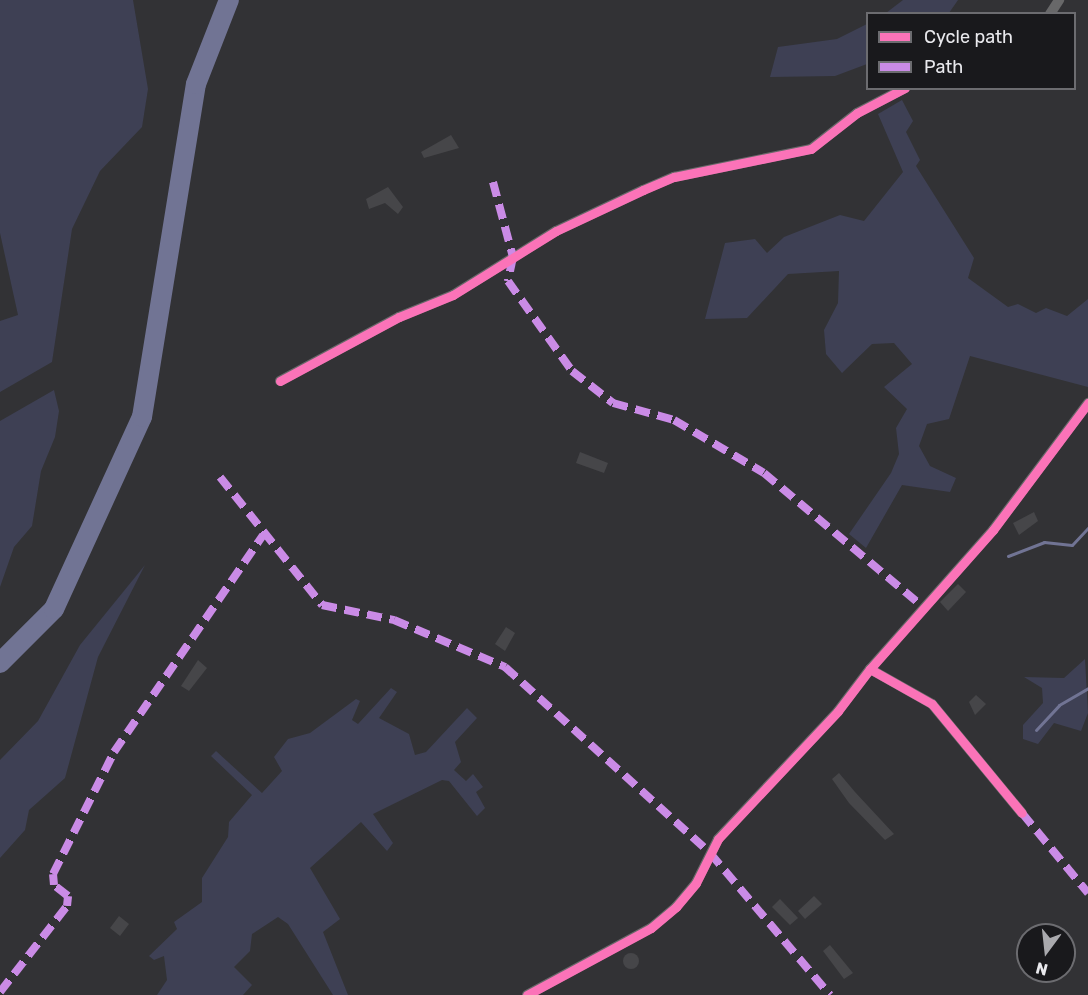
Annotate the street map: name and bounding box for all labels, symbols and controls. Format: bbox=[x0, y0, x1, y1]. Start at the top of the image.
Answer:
legend bbox=[866, 12, 1076, 90]
text: Cycle path bbox=[924, 26, 1013, 48]
text: Path bbox=[924, 56, 963, 78]
north arrow bbox=[1016, 923, 1076, 983]
text: N bbox=[1034, 958, 1050, 980]

